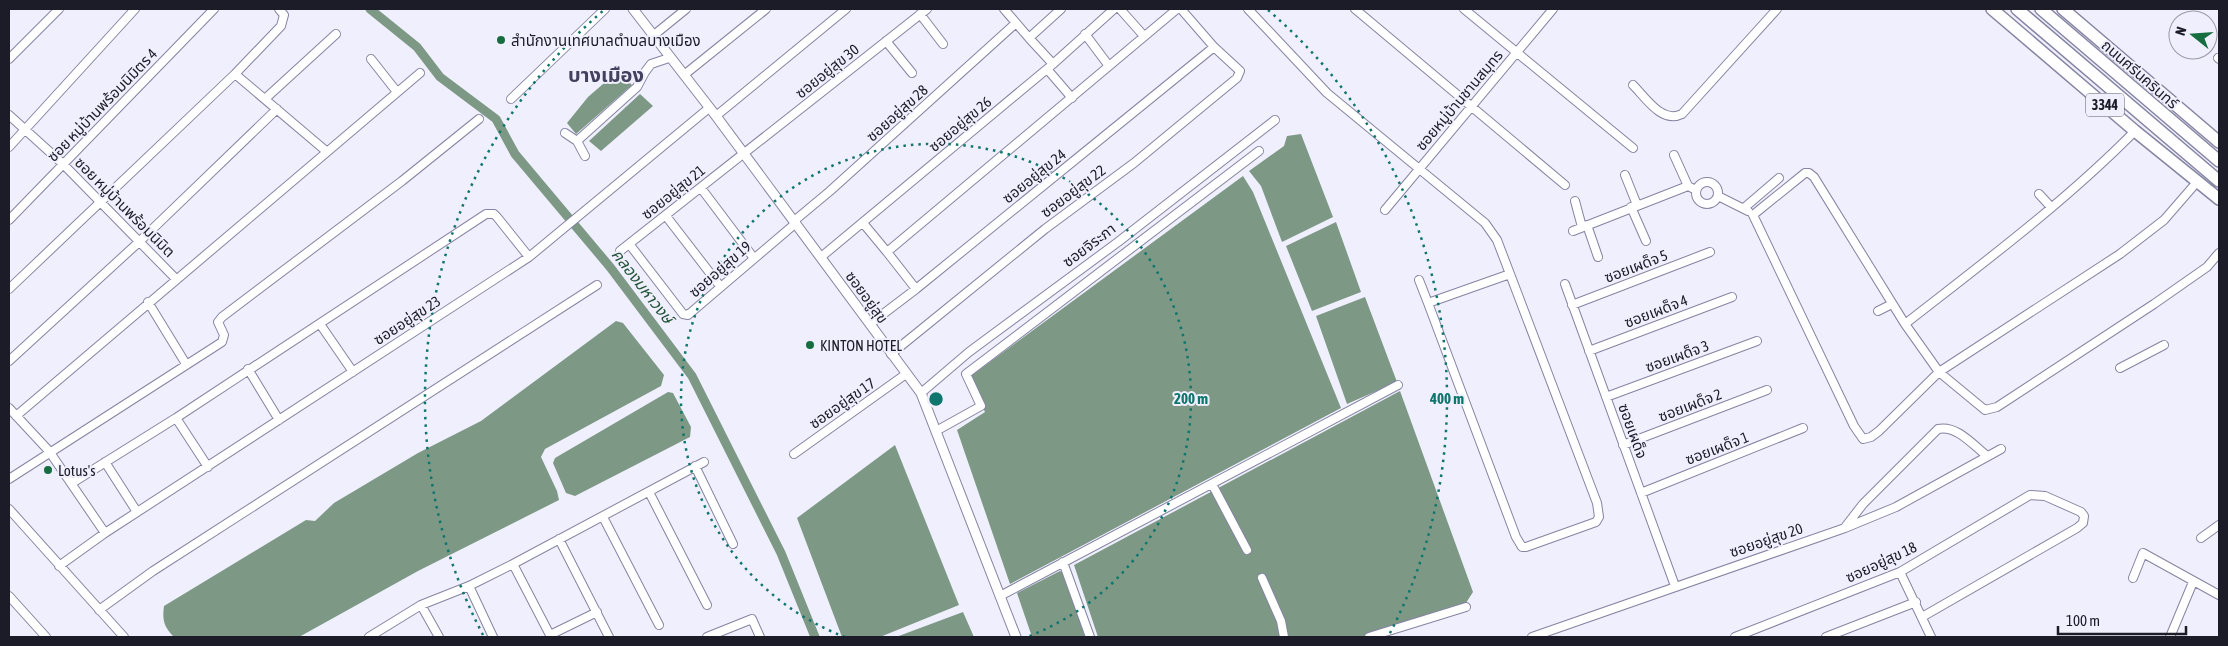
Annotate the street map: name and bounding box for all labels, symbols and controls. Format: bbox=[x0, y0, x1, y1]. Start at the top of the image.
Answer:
north arrow bbox=[2168, 10, 2218, 60]
text: N bbox=[2172, 25, 2189, 37]
place label: สำนักงานเทศบาลตำบลบางเมือง bbox=[511, 32, 701, 49]
marker: สำนักงานเทศบาลตำบลบางเมือง bbox=[495, 34, 507, 46]
street label: ถนนศรีนครินทร์ bbox=[2098, 36, 2182, 112]
street label: ซอยอยู่สุข 30 bbox=[792, 40, 863, 102]
street label: ซอย หมู่บ้านพร้อมนิมิตร 4 bbox=[44, 45, 161, 166]
street label: ซอยหมู่บ้านชานสมุทร bbox=[1412, 46, 1507, 154]
district label: บางเมือง bbox=[568, 63, 644, 86]
street label: ซอยอยู่สุข 28 bbox=[863, 81, 932, 146]
street label: ซอยอยู่สุข 26 bbox=[925, 93, 995, 156]
road number: 3344 bbox=[2086, 94, 2124, 116]
street label: ซอยอยู่สุข 24 bbox=[999, 145, 1070, 207]
street label: ซอย หมู่บ้านพร้อมนิมิต bbox=[71, 154, 178, 261]
street label: ซอยอยู่สุข 21 bbox=[638, 161, 709, 223]
street label: ซอยอยู่สุข 22 bbox=[1037, 161, 1109, 222]
street label: ซอยจิระภา bbox=[1059, 220, 1119, 270]
street label: ซอยอยู่สุข 19 bbox=[686, 238, 755, 301]
water label: คลองมหาวงษ์ bbox=[608, 245, 679, 329]
street label: ซอยเผด็จ 5 bbox=[1602, 246, 1670, 286]
street label: ซอยอยู่สุข bbox=[842, 268, 892, 327]
street label: ซอยเผด็จ 4 bbox=[1622, 291, 1690, 331]
street label: ซอยอยู่สุข 23 bbox=[370, 292, 444, 349]
place label: KINTON HOTEL bbox=[820, 337, 902, 354]
street label: ซอยเผด็จ 3 bbox=[1643, 337, 1711, 375]
marker: KINTON HOTEL bbox=[804, 339, 816, 351]
street label: ซอยอยู่สุข 17 bbox=[806, 374, 879, 433]
street label: ซอยเผด็จ 2 bbox=[1656, 385, 1724, 425]
centre of rings bbox=[927, 390, 945, 408]
text: 200 m bbox=[1174, 390, 1208, 407]
text: 400 m bbox=[1429, 390, 1464, 407]
street label: ซอยเผด็จ bbox=[1615, 401, 1651, 461]
street label: ซอยเผด็จ 1 bbox=[1683, 428, 1751, 468]
place label: Lotus's bbox=[58, 462, 95, 479]
marker: Lotus's bbox=[42, 464, 54, 476]
street label: ซอยอยู่สุข 20 bbox=[1727, 520, 1805, 561]
street label: ซอยอยู่สุข 18 bbox=[1843, 538, 1920, 587]
scale bar bbox=[2058, 604, 2186, 636]
text: 100 m bbox=[2066, 612, 2100, 629]

